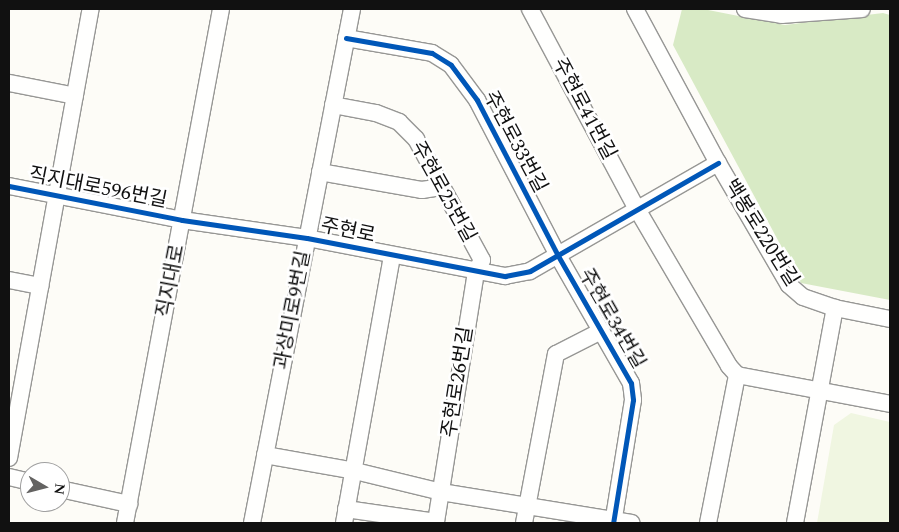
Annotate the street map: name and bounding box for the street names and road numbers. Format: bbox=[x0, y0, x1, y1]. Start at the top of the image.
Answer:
street label: 주현로41번길 bbox=[547, 54, 621, 164]
street label: 주현로33번길 bbox=[478, 87, 552, 197]
street label: 주현로25번길 bbox=[405, 137, 481, 247]
street label: 직지대로596번길 bbox=[27, 163, 169, 213]
street label: 백봉로220번길 bbox=[718, 175, 804, 291]
street label: 주현로 bbox=[319, 214, 377, 248]
street label: 직지대로 bbox=[152, 243, 190, 319]
street label: 과상미로9번길 bbox=[270, 249, 316, 371]
street label: 주현로34번길 bbox=[574, 265, 650, 373]
street label: 주현로26번길 bbox=[437, 325, 479, 439]

